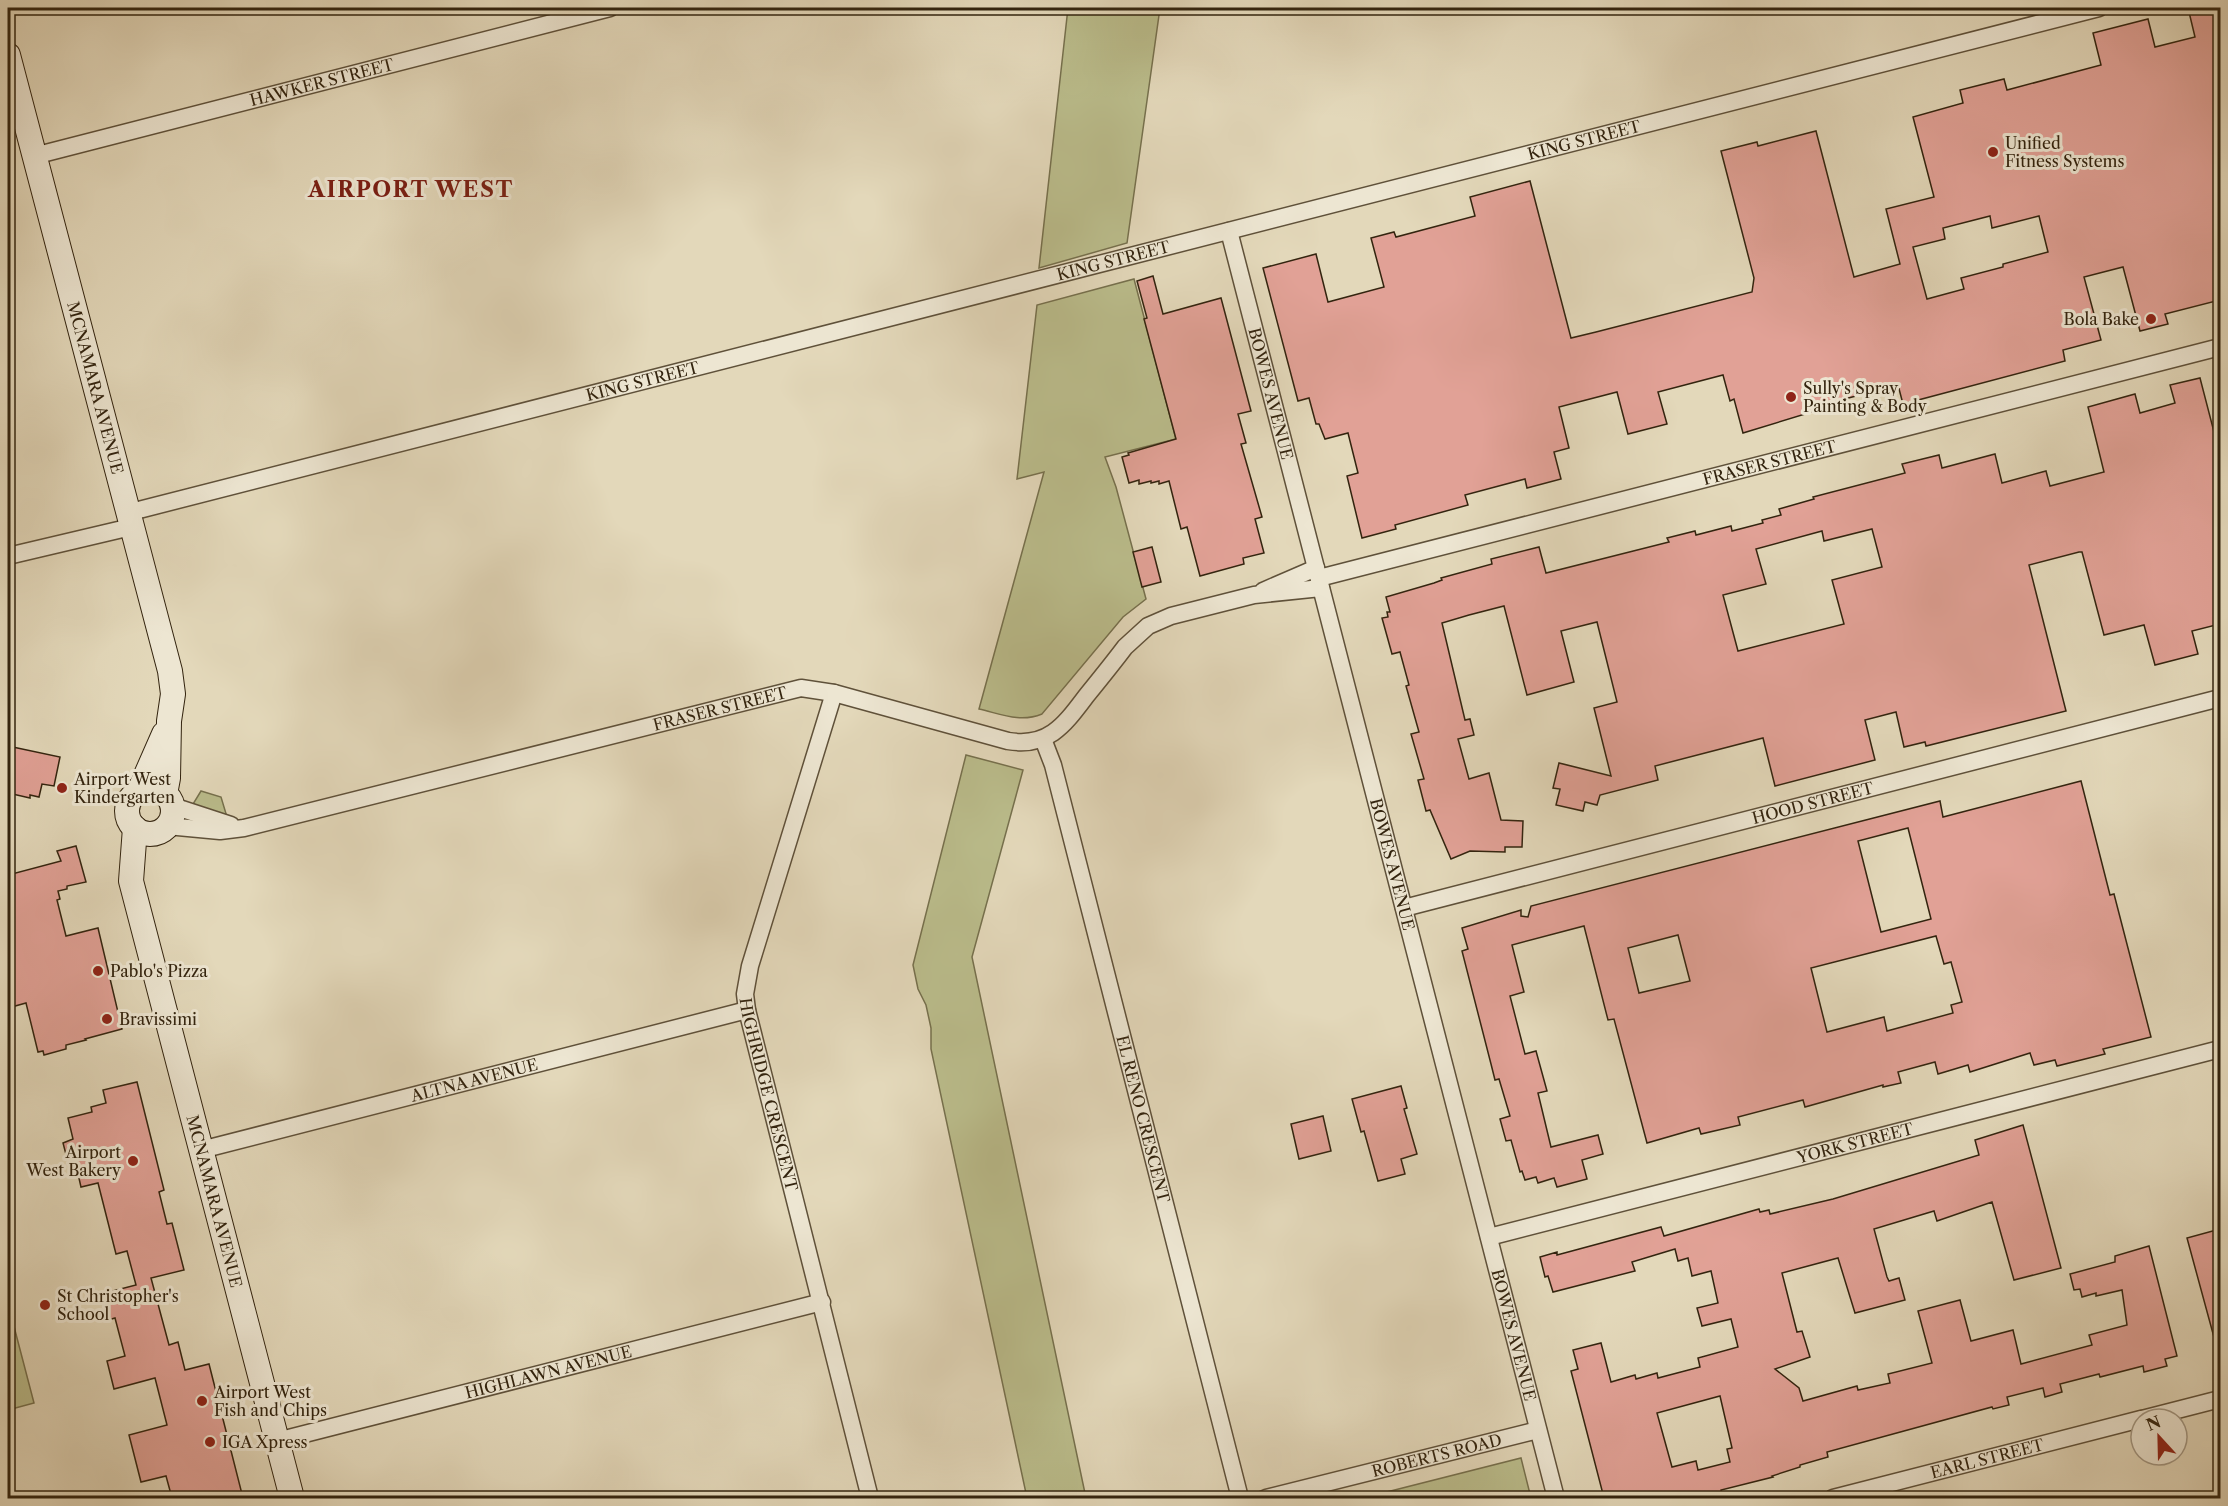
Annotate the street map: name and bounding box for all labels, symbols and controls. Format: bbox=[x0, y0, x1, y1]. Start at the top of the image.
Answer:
street label: HAWKER STREET bbox=[248, 54, 396, 110]
street label: KING STREET bbox=[1525, 116, 1643, 164]
place label: Unified Fitness Systems bbox=[2005, 133, 2125, 171]
marker: Unified Fitness Systems bbox=[1986, 145, 2000, 159]
district label: AIRPORT WEST bbox=[307, 176, 514, 203]
street label: KING STREET bbox=[1054, 236, 1172, 285]
street label: MCNAMARA AVENUE bbox=[63, 299, 128, 476]
place label: Bola Bake bbox=[2064, 309, 2139, 329]
marker: Bola Bake bbox=[2144, 312, 2158, 326]
street label: BOWES AVENUE bbox=[1244, 326, 1298, 462]
street label: KING STREET bbox=[584, 357, 701, 405]
place label: Sully's Spray Painting & Body bbox=[1803, 378, 1928, 416]
marker: Sully's Spray Painting & Body bbox=[1784, 390, 1798, 404]
street label: FRASER STREET bbox=[1700, 436, 1838, 489]
street label: FRASER STREET bbox=[651, 682, 789, 735]
place label: Airport West Kindergarten bbox=[73, 769, 175, 807]
street label: HOOD STREET bbox=[1750, 778, 1876, 828]
marker: Airport West Kindergarten bbox=[55, 781, 69, 795]
street label: BOWES AVENUE bbox=[1366, 796, 1419, 932]
place label: Pablo's Pizza bbox=[110, 961, 208, 981]
marker: Pablo's Pizza bbox=[91, 964, 105, 978]
street label: HIGHRIDGE CRESCENT bbox=[736, 996, 802, 1193]
place label: Bravissimi bbox=[119, 1009, 197, 1029]
marker: Bravissimi bbox=[100, 1012, 114, 1026]
street label: EL RENO CRESCENT bbox=[1112, 1033, 1174, 1205]
street label: ALTNA AVENUE bbox=[407, 1054, 540, 1106]
street label: MCNAMARA AVENUE bbox=[182, 1113, 247, 1290]
street label: YORK STREET bbox=[1794, 1118, 1915, 1168]
place label: Airport West Bakery bbox=[25, 1142, 122, 1180]
marker: Airport West Bakery bbox=[126, 1154, 140, 1168]
street label: BOWES AVENUE bbox=[1487, 1267, 1541, 1403]
place label: St Christopher's School bbox=[57, 1286, 179, 1324]
marker: St Christopher's School bbox=[38, 1298, 52, 1312]
street label: HIGHLAWN AVENUE bbox=[463, 1341, 634, 1403]
place label: Airport West Fish and Chips bbox=[213, 1382, 327, 1420]
marker: Airport West Fish and Chips bbox=[195, 1394, 209, 1408]
north arrow bbox=[2129, 1407, 2189, 1467]
text: N bbox=[2143, 1411, 2164, 1435]
street label: ROBERTS ROAD bbox=[1370, 1429, 1504, 1481]
place label: IGA Xpress bbox=[222, 1432, 308, 1452]
street label: EARL STREET bbox=[1928, 1434, 2046, 1483]
marker: IGA Xpress bbox=[203, 1435, 217, 1449]

